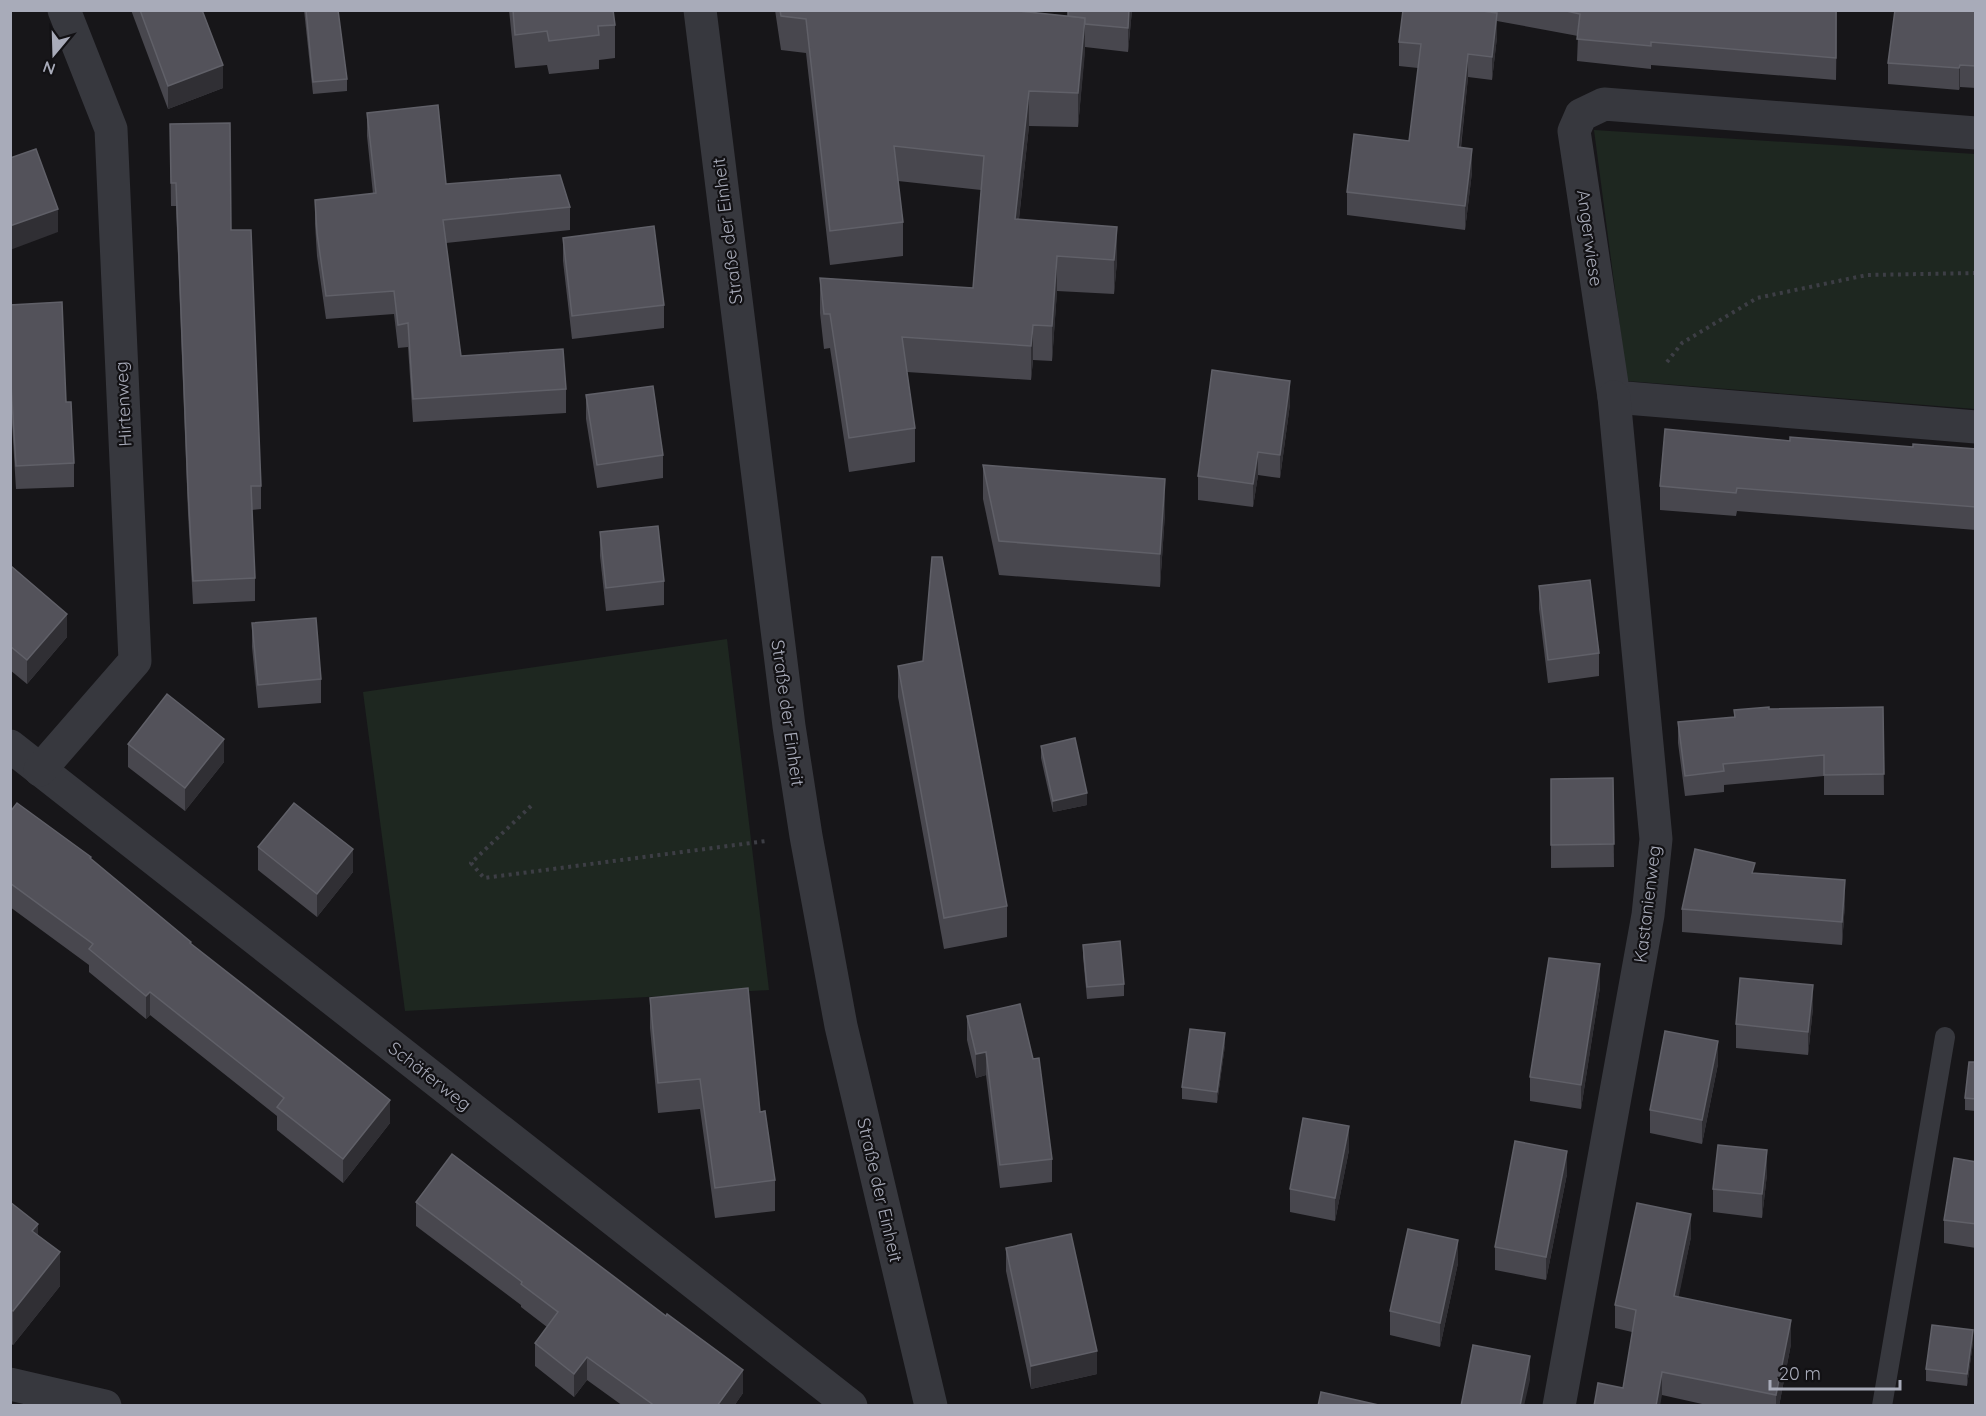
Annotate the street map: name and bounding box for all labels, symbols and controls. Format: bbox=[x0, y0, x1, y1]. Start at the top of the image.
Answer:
north arrow bbox=[24, 24, 84, 84]
text: N bbox=[40, 57, 58, 80]
street label: Straße der Einheit bbox=[707, 156, 747, 306]
street label: Angerwiese bbox=[1572, 188, 1608, 288]
street label: Hirtenweg bbox=[109, 361, 137, 447]
street label: Straße der Einheit bbox=[766, 638, 810, 788]
street label: Kastanienweg bbox=[1628, 844, 1666, 964]
street label: Schäferweg bbox=[384, 1036, 476, 1116]
street label: Straße der Einheit bbox=[852, 1116, 908, 1264]
scale bar bbox=[1770, 1353, 1900, 1391]
text: 20 m bbox=[1779, 1362, 1821, 1385]

